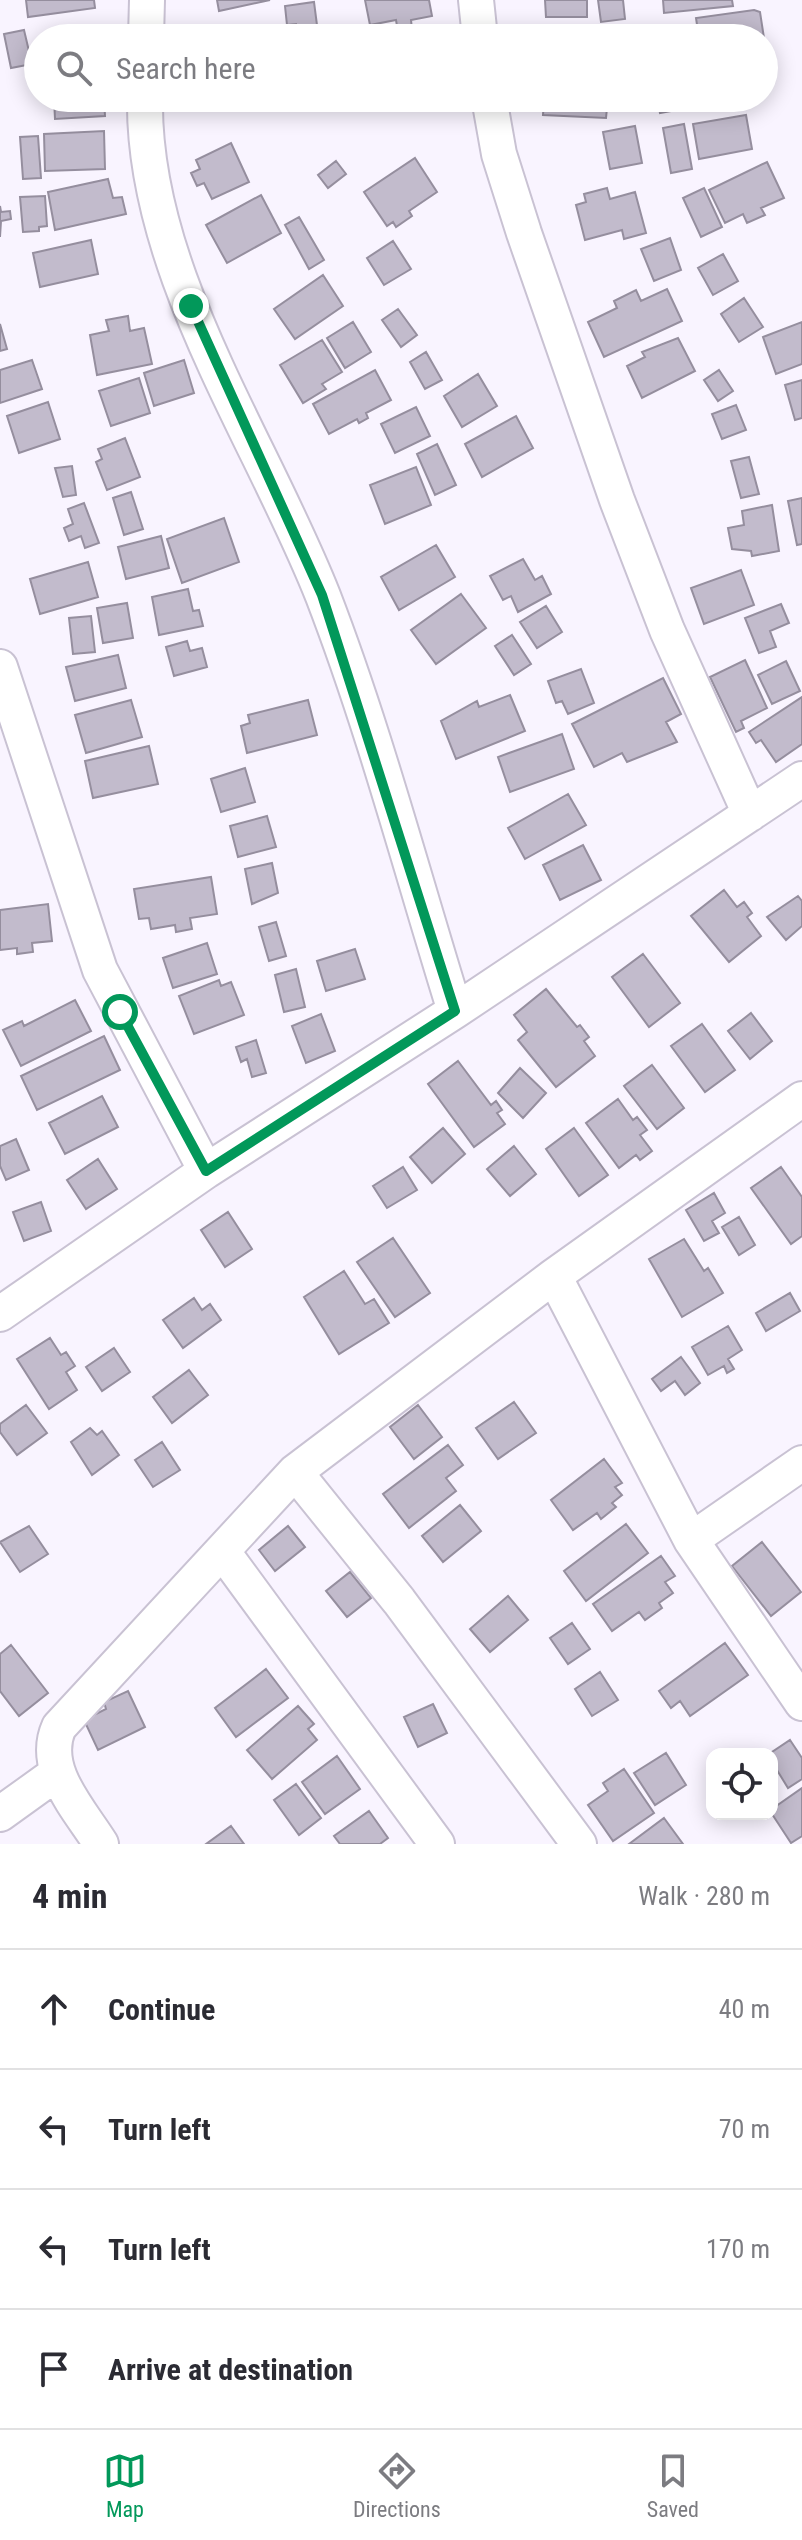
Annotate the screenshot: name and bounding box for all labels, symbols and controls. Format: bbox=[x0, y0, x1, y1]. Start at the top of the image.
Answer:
search box bbox=[24, 24, 778, 112]
icon: search bbox=[52, 46, 96, 90]
text: Search here bbox=[116, 51, 256, 86]
route end bbox=[173, 288, 209, 324]
route start bbox=[102, 994, 138, 1030]
map controls bbox=[706, 1748, 778, 1820]
button: locate bbox=[706, 1748, 778, 1820]
text: 4 min bbox=[32, 1876, 108, 1916]
text: Walk · 280 m bbox=[638, 1881, 770, 1911]
icon: ahead bbox=[32, 1987, 76, 2031]
text: Continue bbox=[108, 1992, 215, 2027]
text: 40 m bbox=[719, 1994, 770, 2024]
icon: left bbox=[32, 2107, 76, 2151]
text: Turn left bbox=[108, 2112, 211, 2147]
text: 70 m bbox=[719, 2114, 770, 2144]
icon: left bbox=[32, 2227, 76, 2271]
text: Turn left bbox=[108, 2232, 211, 2267]
text: 170 m bbox=[706, 2234, 770, 2264]
icon: arrive bbox=[32, 2347, 76, 2391]
text: Arrive at destination bbox=[108, 2352, 353, 2387]
tab: Map bbox=[103, 2449, 147, 2522]
tab: Directions bbox=[353, 2449, 441, 2522]
tab: Saved bbox=[647, 2449, 699, 2522]

